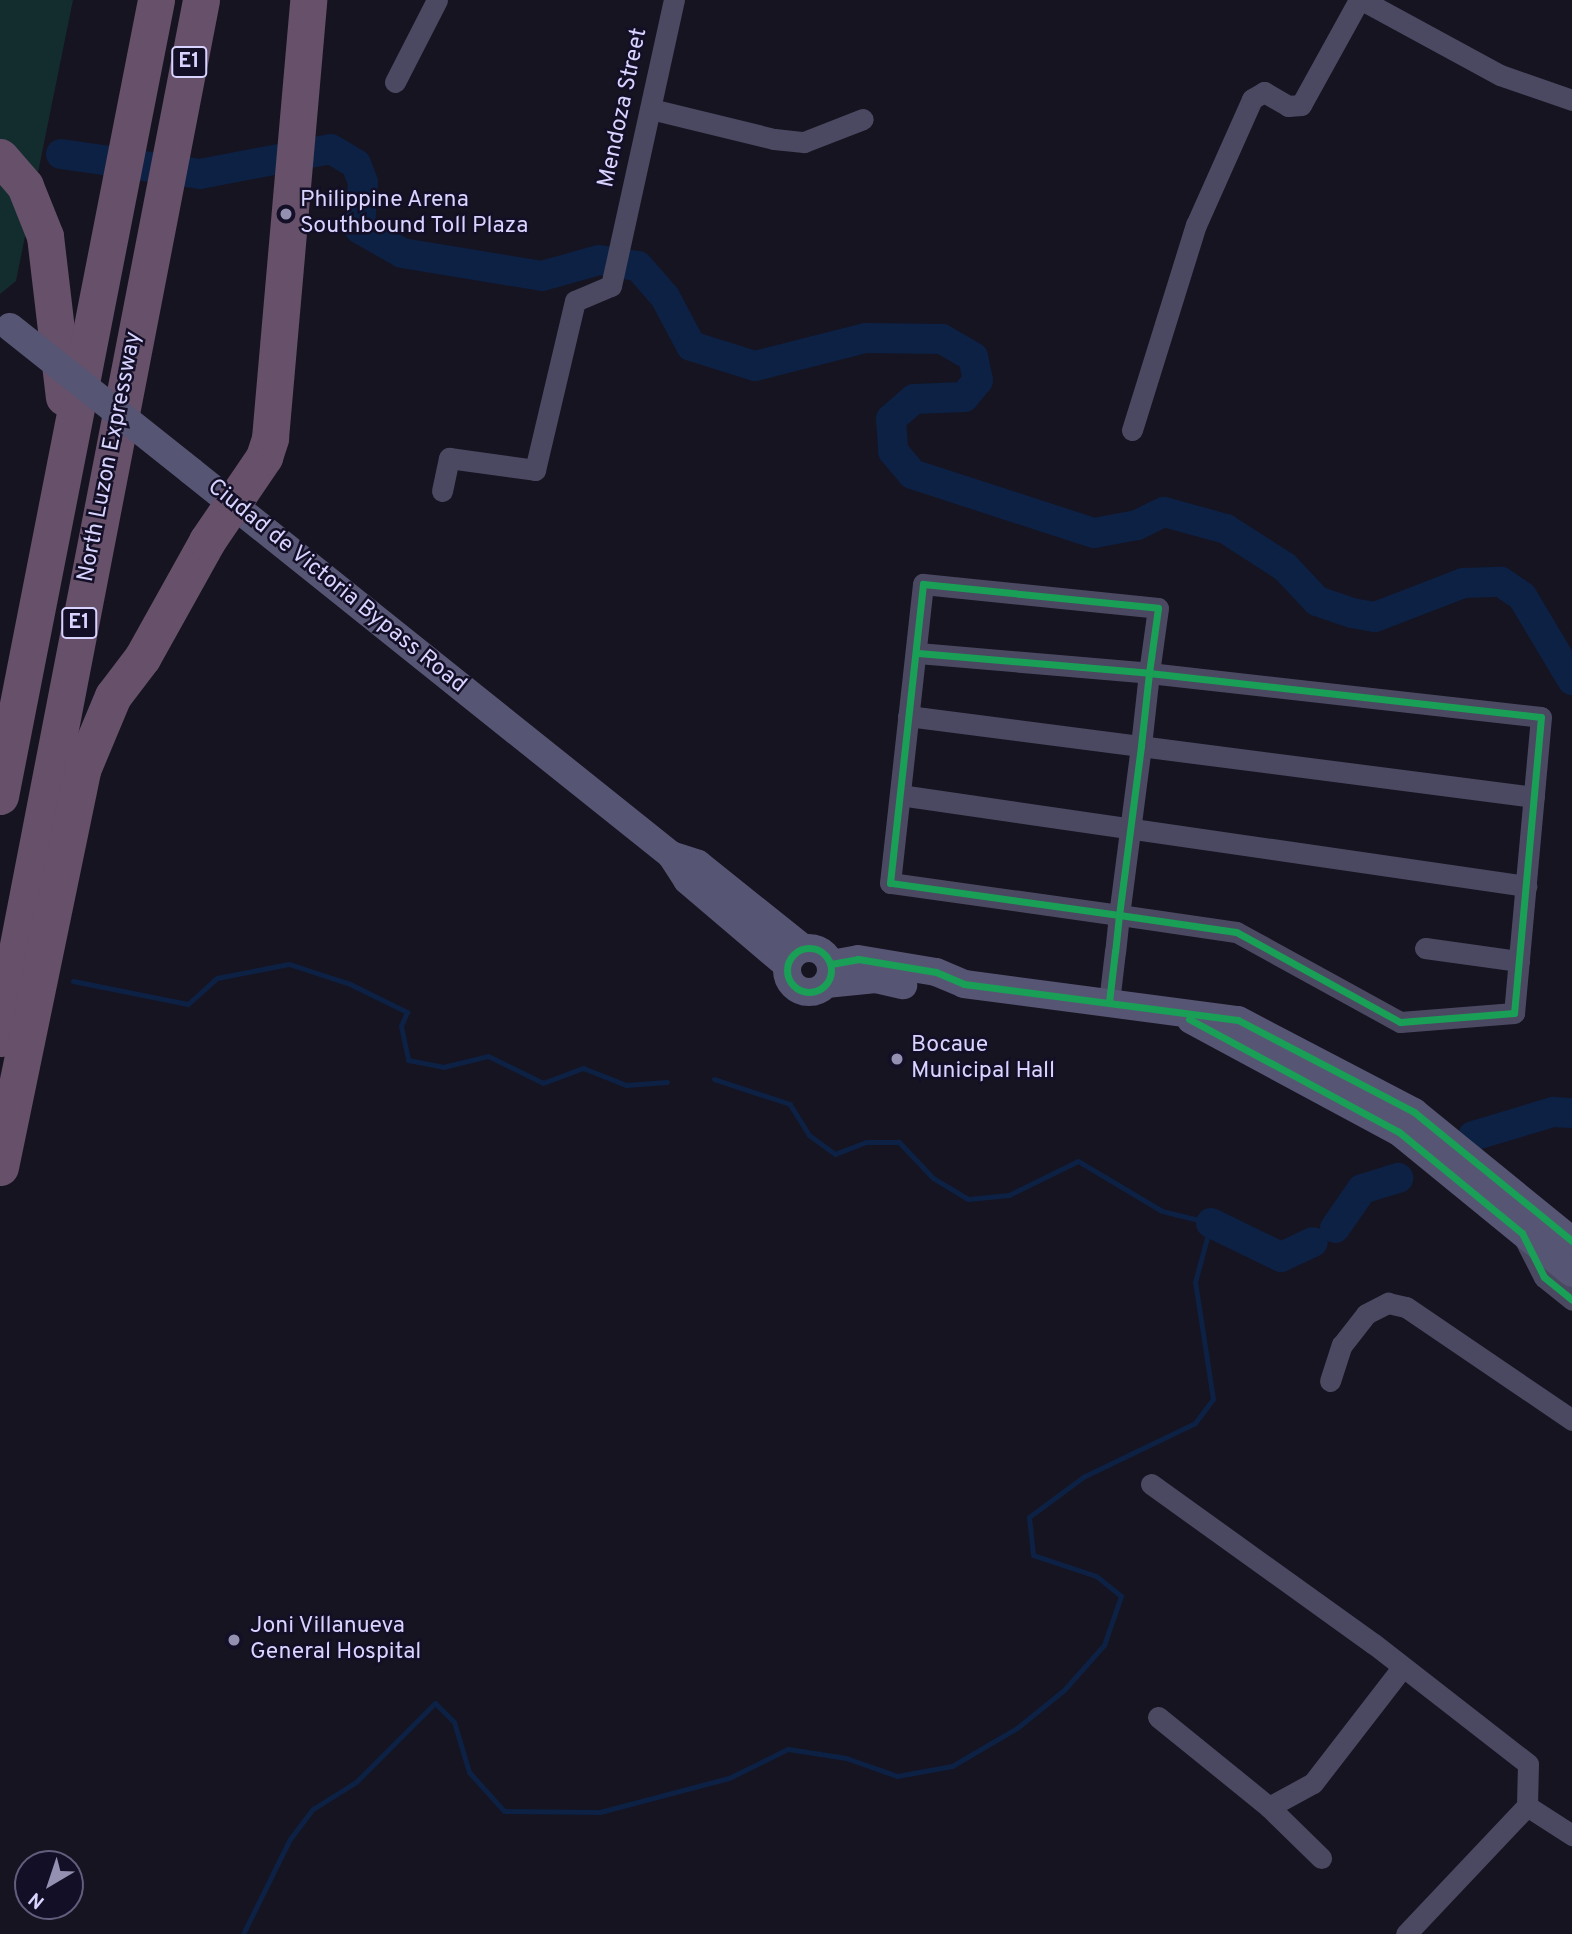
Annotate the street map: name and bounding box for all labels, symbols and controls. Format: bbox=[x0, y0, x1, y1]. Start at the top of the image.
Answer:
street label: Mendoza Street bbox=[594, 26, 654, 190]
road number: E1 bbox=[170, 44, 208, 80]
place label: Philippine Arena Southbound Toll Plaza bbox=[300, 187, 529, 241]
marker: Philippine Arena Southbound Toll Plaza bbox=[278, 206, 294, 222]
street label: North Luzon Expressway bbox=[73, 330, 149, 584]
street label: Ciudad de Victoria Bypass Road bbox=[201, 474, 471, 700]
road number: E1 bbox=[60, 606, 98, 640]
place label: Bocaue Municipal Hall bbox=[911, 1032, 1055, 1086]
marker: Bocaue Municipal Hall bbox=[889, 1051, 905, 1067]
place label: Joni Villanueva General Hospital bbox=[250, 1613, 421, 1667]
marker: Joni Villanueva General Hospital bbox=[224, 1630, 244, 1650]
north arrow bbox=[14, 1850, 84, 1920]
text: N bbox=[24, 1886, 50, 1913]

